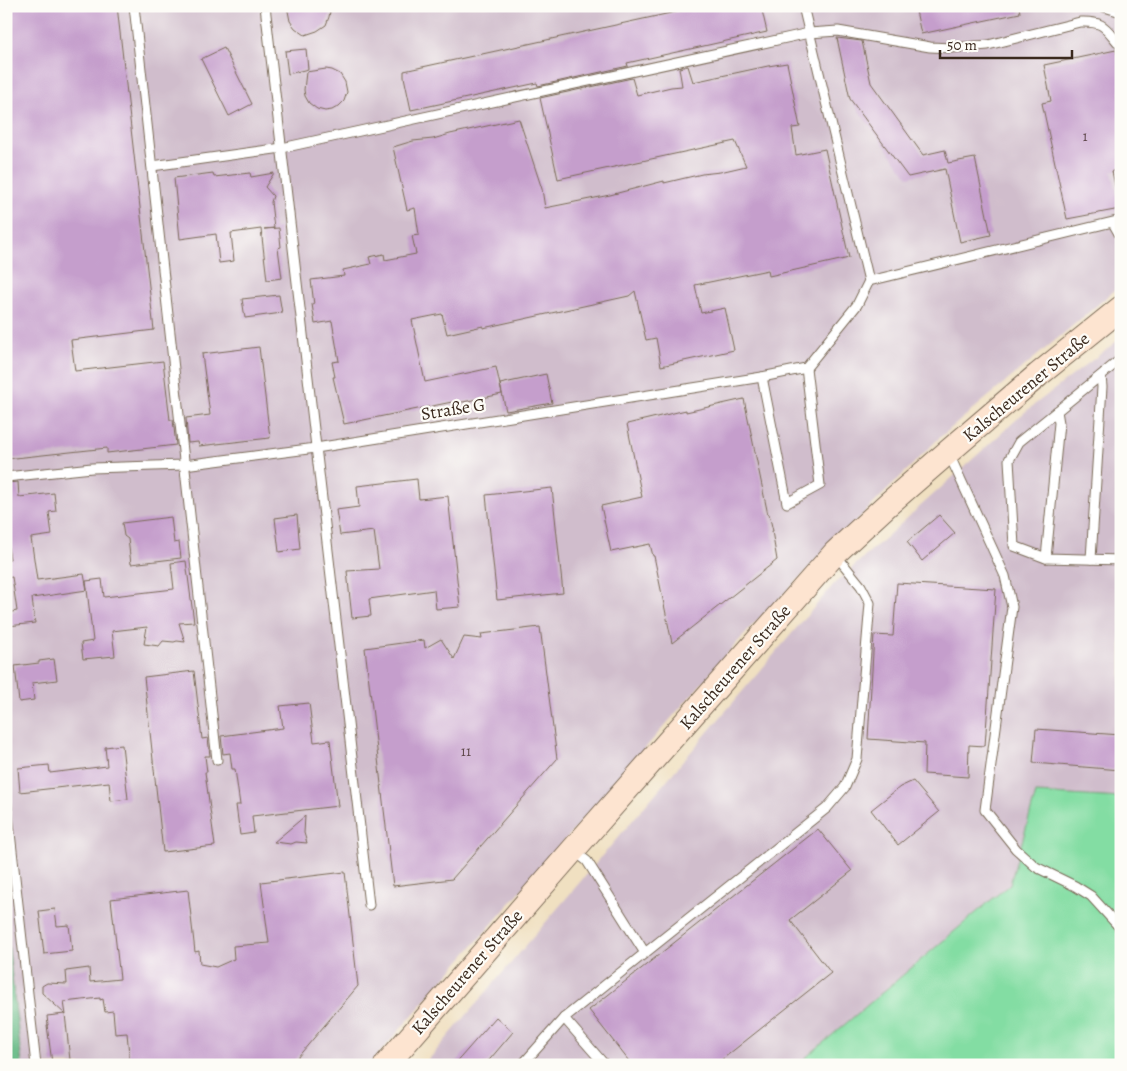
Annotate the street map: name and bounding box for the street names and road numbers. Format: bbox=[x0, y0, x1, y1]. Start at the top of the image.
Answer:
street label: Kalscheurener Straße bbox=[958, 327, 1094, 447]
street label: Straße G bbox=[419, 392, 487, 426]
street label: Kalscheurener Straße bbox=[674, 599, 796, 735]
street label: Kalscheurener Straße bbox=[406, 904, 528, 1040]

